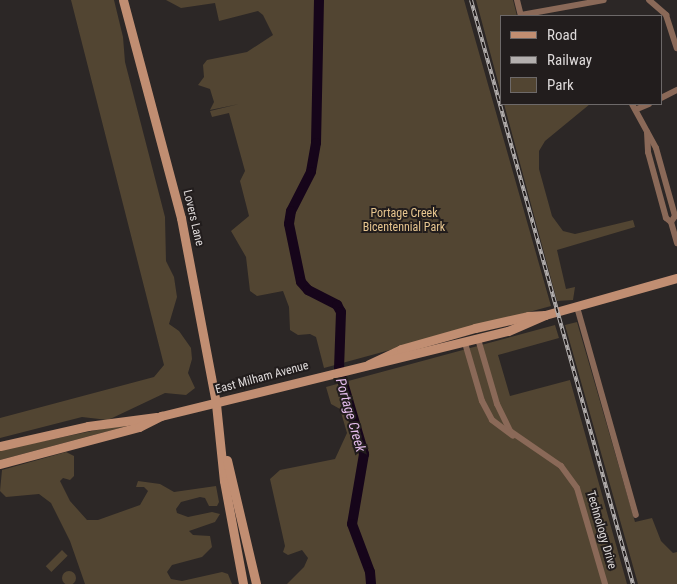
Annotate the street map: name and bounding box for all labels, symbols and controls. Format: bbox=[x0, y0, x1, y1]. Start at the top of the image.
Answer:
legend bbox=[500, 15, 662, 105]
text: Road bbox=[547, 26, 577, 44]
text: Railway bbox=[547, 51, 592, 69]
text: Park bbox=[547, 76, 574, 94]
street label: Lovers Lane bbox=[180, 189, 206, 247]
park label: Portage Creek Bicentennial Park bbox=[363, 207, 445, 235]
street label: East Milham Avenue bbox=[214, 359, 310, 397]
water label: Portage Creek bbox=[332, 376, 370, 454]
street label: Technology Drive bbox=[583, 489, 619, 571]

